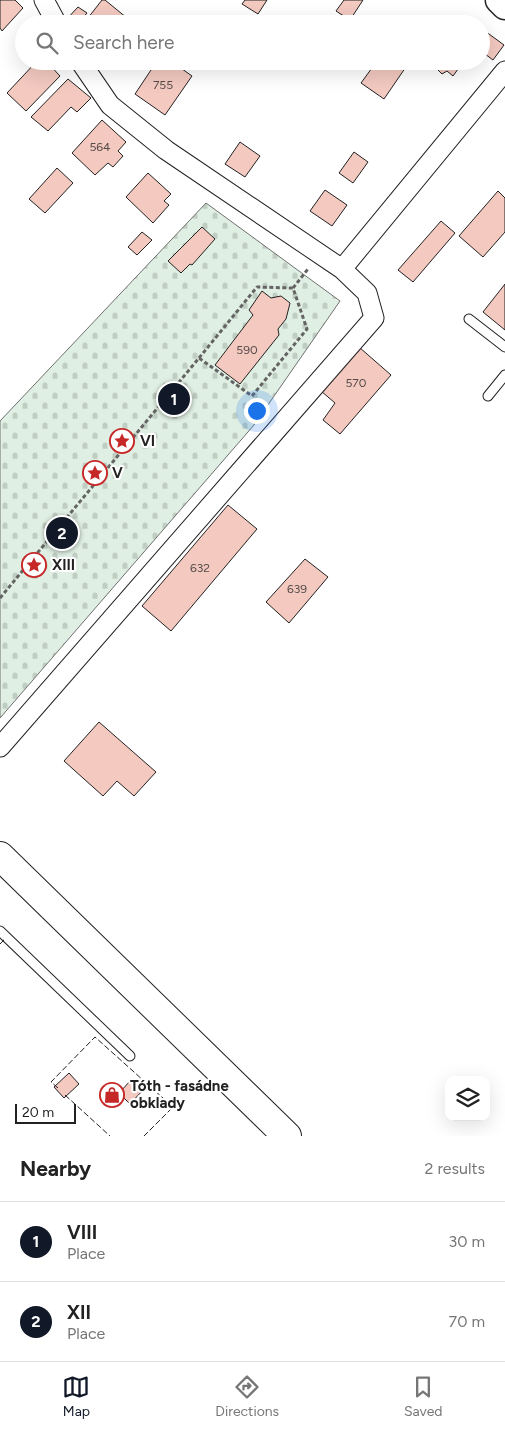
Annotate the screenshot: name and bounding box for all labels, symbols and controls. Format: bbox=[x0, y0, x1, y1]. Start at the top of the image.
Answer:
search box bbox=[15, 15, 490, 70]
icon: search bbox=[33, 29, 61, 57]
text: Search here bbox=[73, 31, 175, 54]
house number: 755 bbox=[153, 78, 173, 92]
house number: 564 bbox=[89, 140, 111, 154]
house number: 590 bbox=[236, 343, 258, 357]
house number: 570 bbox=[345, 376, 367, 390]
pin: 1 bbox=[158, 380, 190, 418]
your location bbox=[244, 398, 270, 424]
place icon: VI bbox=[109, 428, 135, 454]
place label: VI bbox=[140, 432, 155, 450]
place icon: V bbox=[82, 460, 108, 486]
place label: V bbox=[112, 464, 123, 482]
pin: 2 bbox=[46, 514, 78, 552]
place icon: XIII bbox=[21, 552, 47, 578]
place label: XIII bbox=[52, 556, 75, 574]
house number: 632 bbox=[190, 561, 210, 575]
house number: 639 bbox=[287, 582, 307, 596]
map controls bbox=[445, 1076, 490, 1121]
button: layers bbox=[445, 1076, 490, 1121]
place label: Tóth - fasádne obklady bbox=[130, 1077, 229, 1112]
shop icon: Tóth - fasádne obklady bbox=[99, 1082, 125, 1108]
scale bar bbox=[15, 1101, 76, 1124]
text: 20 m bbox=[22, 1104, 54, 1121]
text: Nearby bbox=[20, 1156, 91, 1181]
text: 2 results bbox=[425, 1159, 485, 1178]
text: VIII bbox=[67, 1221, 97, 1244]
text: 1 bbox=[33, 1232, 39, 1251]
text: 30 m bbox=[448, 1232, 485, 1251]
text: Place bbox=[67, 1244, 105, 1263]
text: XII bbox=[67, 1301, 91, 1324]
text: 2 bbox=[31, 1312, 41, 1331]
text: 70 m bbox=[449, 1312, 485, 1331]
text: Place bbox=[67, 1324, 105, 1343]
tab: Map bbox=[62, 1373, 90, 1420]
tab: Directions bbox=[215, 1373, 279, 1420]
tab: Saved bbox=[404, 1373, 443, 1420]

